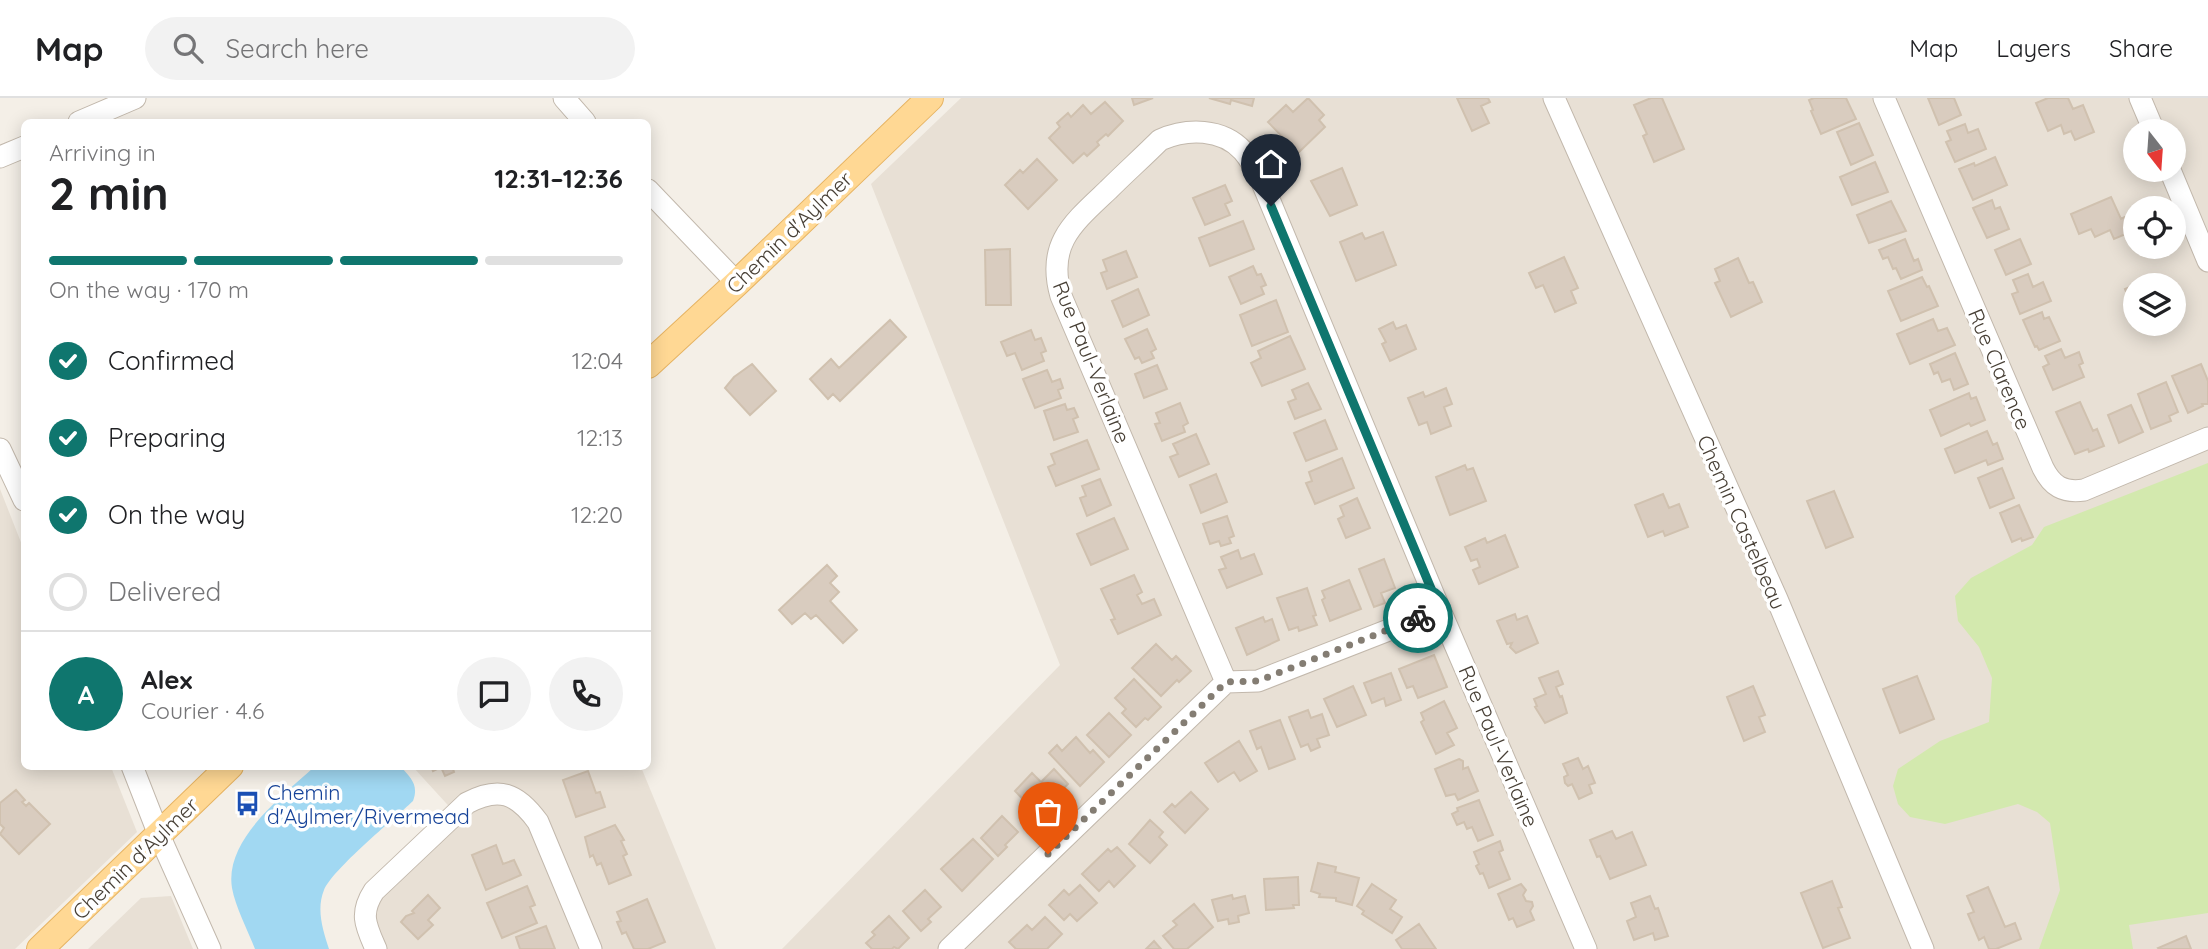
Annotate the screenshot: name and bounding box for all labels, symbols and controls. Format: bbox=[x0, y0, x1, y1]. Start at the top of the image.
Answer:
search box bbox=[145, 17, 635, 80]
text: Map bbox=[35, 28, 103, 69]
icon: search bbox=[169, 29, 207, 67]
text: Search here bbox=[225, 32, 369, 65]
text: Map bbox=[1909, 33, 1958, 63]
text: Layers bbox=[1996, 33, 2071, 63]
text: Share bbox=[2109, 33, 2173, 63]
north arrow bbox=[2123, 119, 2186, 182]
map controls bbox=[2123, 119, 2186, 336]
pin bbox=[1241, 134, 1301, 206]
text: Arriving in bbox=[49, 138, 156, 167]
icon: home bbox=[1252, 145, 1290, 183]
text: 12:31–12:36 bbox=[494, 162, 623, 195]
text: 2 min bbox=[49, 164, 169, 222]
street label: Chemin d'Aylmer bbox=[721, 165, 857, 299]
button: locate bbox=[2123, 196, 2186, 259]
button: layers bbox=[2123, 273, 2186, 336]
text: On the way · 170 m bbox=[49, 275, 249, 304]
street label: Rue Paul-Verlaine bbox=[1048, 277, 1136, 447]
street label: Rue Clarence bbox=[1963, 305, 2037, 433]
icon: check bbox=[49, 342, 87, 380]
text: Confirmed bbox=[108, 344, 235, 377]
text: 12:04 bbox=[572, 346, 623, 375]
icon: check bbox=[49, 419, 87, 457]
text: Preparing bbox=[108, 421, 226, 454]
text: 12:13 bbox=[577, 423, 623, 452]
street label: Chemin Castelbeau bbox=[1692, 431, 1792, 613]
icon: check bbox=[49, 496, 87, 534]
text: On the way bbox=[108, 498, 246, 531]
text: 12:20 bbox=[571, 500, 623, 529]
text: Delivered bbox=[108, 575, 221, 608]
courier bbox=[1383, 583, 1453, 653]
icon: bike bbox=[1399, 599, 1437, 637]
button: chat bbox=[457, 657, 531, 731]
button: phone bbox=[549, 657, 623, 731]
street label: Rue Paul-Verlaine bbox=[1453, 661, 1545, 831]
text: Alex bbox=[141, 663, 192, 696]
text: A bbox=[78, 678, 94, 711]
text: Courier · 4.6 bbox=[141, 696, 264, 725]
place label: Chemin d'Aylmer/Rivermead bbox=[267, 779, 470, 829]
pin bbox=[1018, 782, 1078, 854]
bus stop icon: Chemin d'Aylmer/Rivermead bbox=[233, 790, 261, 818]
street label: Chemin d'Aylmer bbox=[67, 791, 203, 925]
icon: bag bbox=[1029, 793, 1067, 831]

